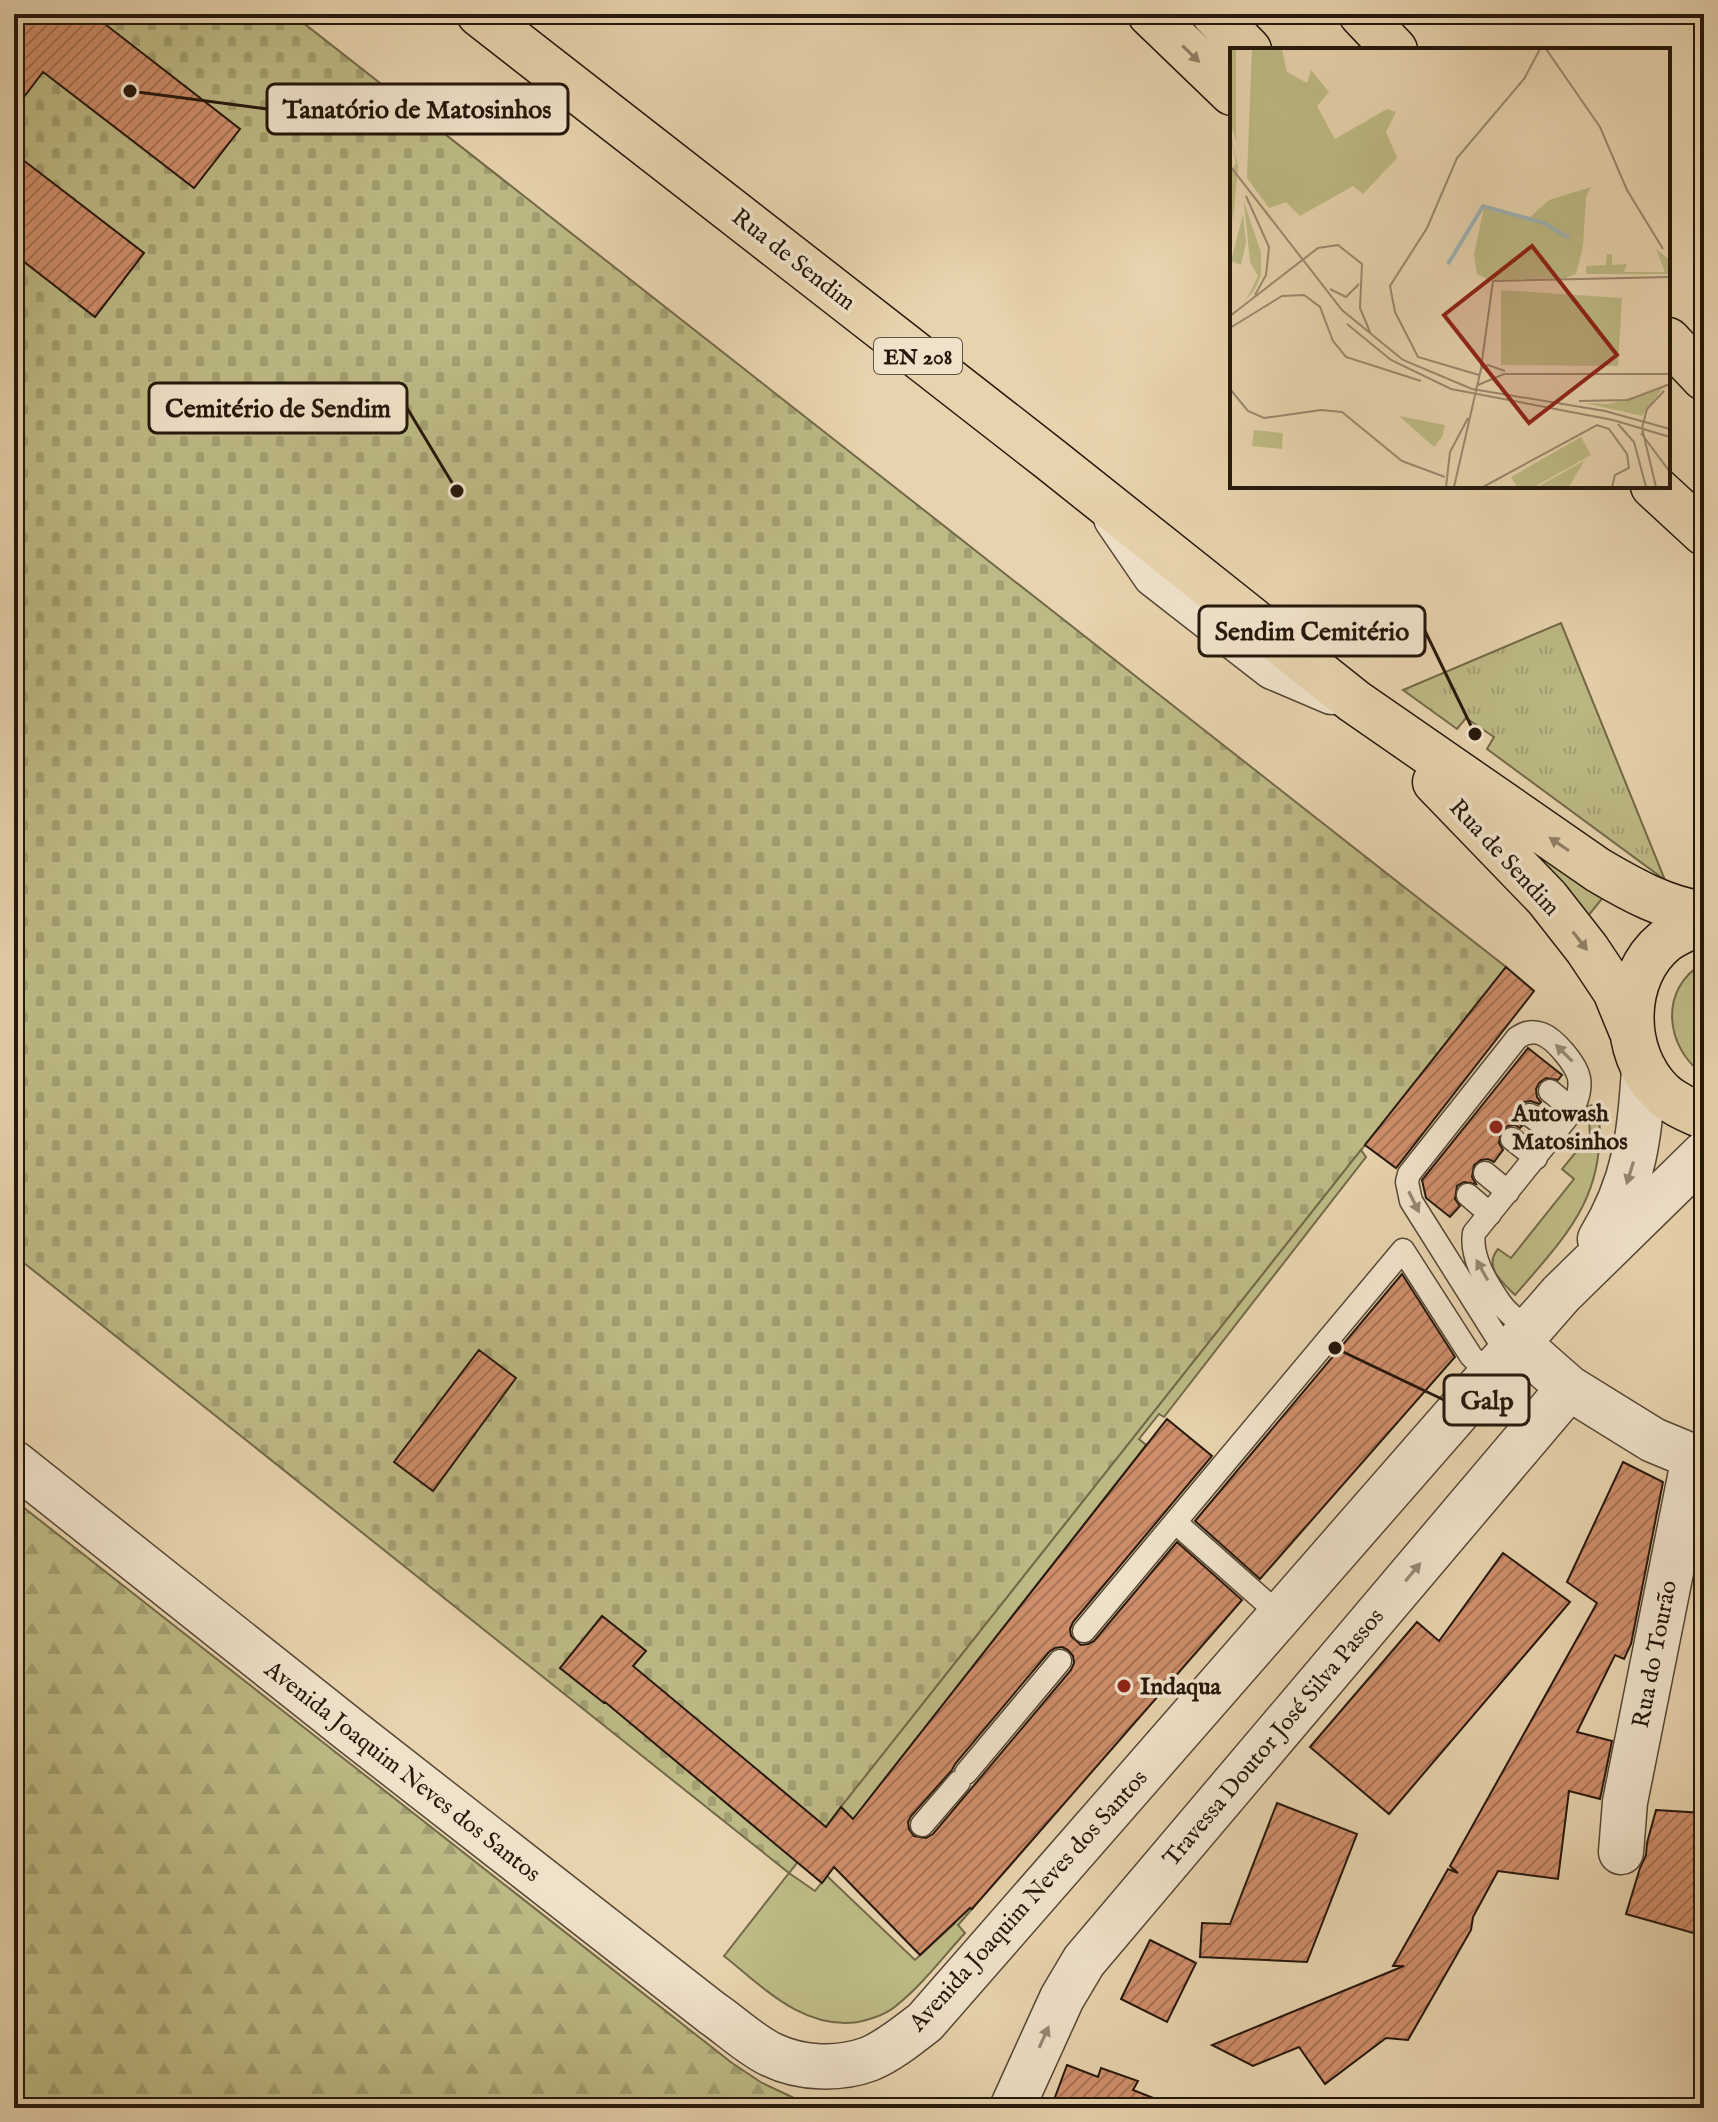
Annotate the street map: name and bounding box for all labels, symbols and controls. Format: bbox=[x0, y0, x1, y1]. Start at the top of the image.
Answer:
one-way arrow bbox=[1181, 44, 1200, 63]
inset map bbox=[1230, 48, 1670, 488]
callout: Tanatório de Matosinhos bbox=[267, 84, 568, 134]
text: Tanatório de Matosinhos bbox=[281, 94, 552, 127]
street label: Rua de Sendim bbox=[725, 202, 861, 318]
road number: EN 208 bbox=[874, 338, 962, 374]
callout: Cemitério de Sendim bbox=[149, 383, 407, 433]
text: Cemitério de Sendim bbox=[165, 393, 391, 426]
callout: Sendim Cemitério bbox=[1199, 606, 1425, 656]
text: Sendim Cemitério bbox=[1215, 616, 1409, 649]
street label: Rua de Sendim bbox=[1442, 793, 1566, 923]
one-way arrow bbox=[1549, 837, 1570, 852]
one-way arrow bbox=[1572, 931, 1588, 951]
one-way arrow bbox=[1555, 1044, 1574, 1063]
place label: Autowash Matosinhos bbox=[1511, 1099, 1628, 1158]
marker: Autowash Matosinhos bbox=[1487, 1118, 1505, 1136]
one-way arrow bbox=[1623, 1162, 1636, 1186]
one-way arrow bbox=[1407, 1191, 1421, 1214]
one-way arrow bbox=[1475, 1258, 1489, 1281]
callout: Galp bbox=[1444, 1375, 1529, 1425]
text: Galp bbox=[1460, 1385, 1514, 1418]
one-way arrow bbox=[1404, 1562, 1421, 1582]
street label: Rua do Tourão bbox=[1626, 1578, 1685, 1731]
street label: Travessa Doutor José Silva Passos bbox=[1157, 1602, 1392, 1874]
street label: Avenida Joaquim Neves dos Santos bbox=[257, 1654, 547, 1890]
place label: Indaqua bbox=[1140, 1672, 1222, 1703]
marker: Indaqua bbox=[1115, 1677, 1133, 1695]
street label: Avenida Joaquim Neves dos Santos bbox=[902, 1763, 1155, 2039]
one-way arrow bbox=[1037, 2025, 1051, 2049]

